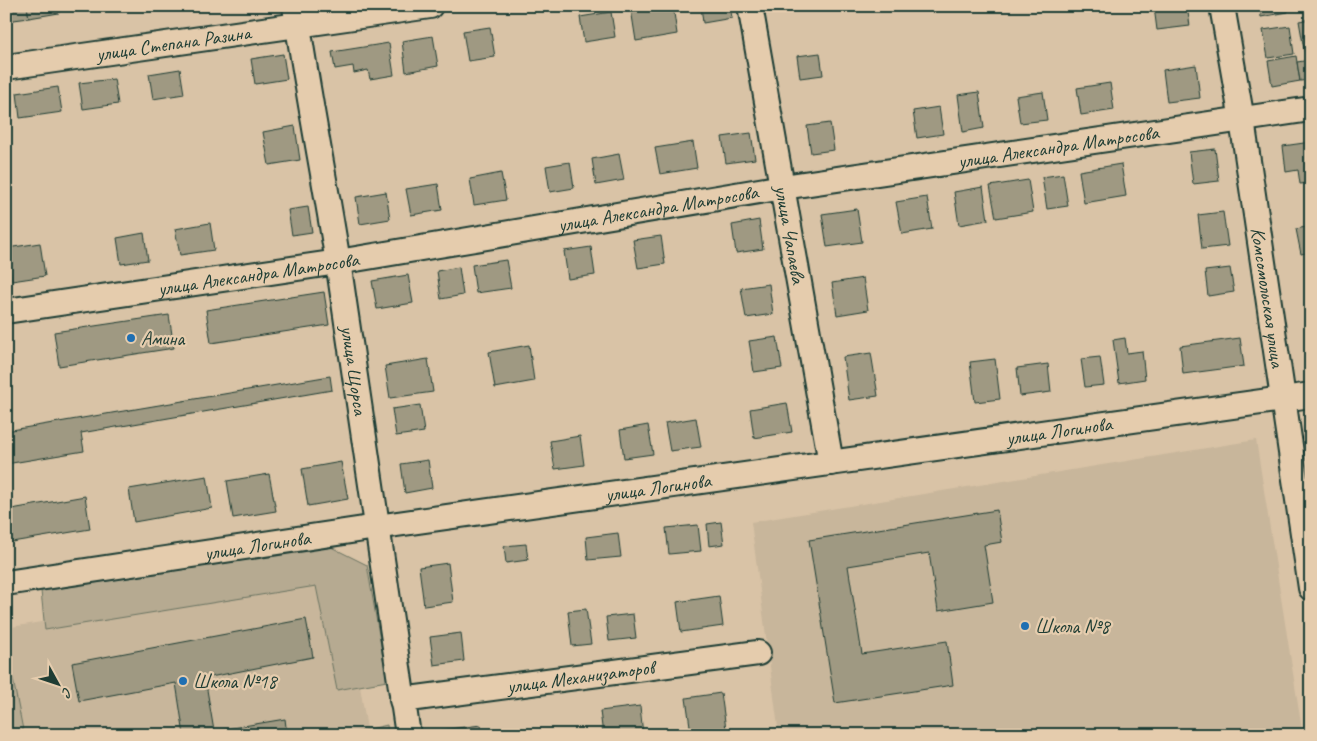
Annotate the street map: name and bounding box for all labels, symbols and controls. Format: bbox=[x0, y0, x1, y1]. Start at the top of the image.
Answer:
street label: улица Степана Разина bbox=[93, 19, 254, 67]
street label: улица Александра Матросова bbox=[955, 119, 1161, 174]
street label: улица Александра Матросова bbox=[555, 179, 761, 237]
street label: улица Чапаева bbox=[769, 182, 812, 287]
street label: Комсомольская улица bbox=[1245, 226, 1291, 371]
street label: улица Александра Матросова bbox=[155, 246, 362, 301]
street label: улица Щорса bbox=[335, 323, 374, 418]
place label: Амина bbox=[141, 326, 186, 351]
marker: Амина bbox=[125, 332, 137, 344]
street label: улица Логинова bbox=[1004, 411, 1115, 451]
street label: улица Логинова bbox=[603, 467, 714, 507]
street label: улица Логинова bbox=[202, 525, 313, 566]
place label: Школа №8 bbox=[1035, 614, 1111, 639]
marker: Школа №8 bbox=[1019, 620, 1031, 632]
street label: улица Механизаторов bbox=[504, 654, 659, 699]
north arrow bbox=[32, 658, 82, 708]
place label: Школа №18 bbox=[193, 669, 278, 694]
marker: Школа №18 bbox=[177, 675, 189, 687]
text: С bbox=[57, 684, 76, 702]

